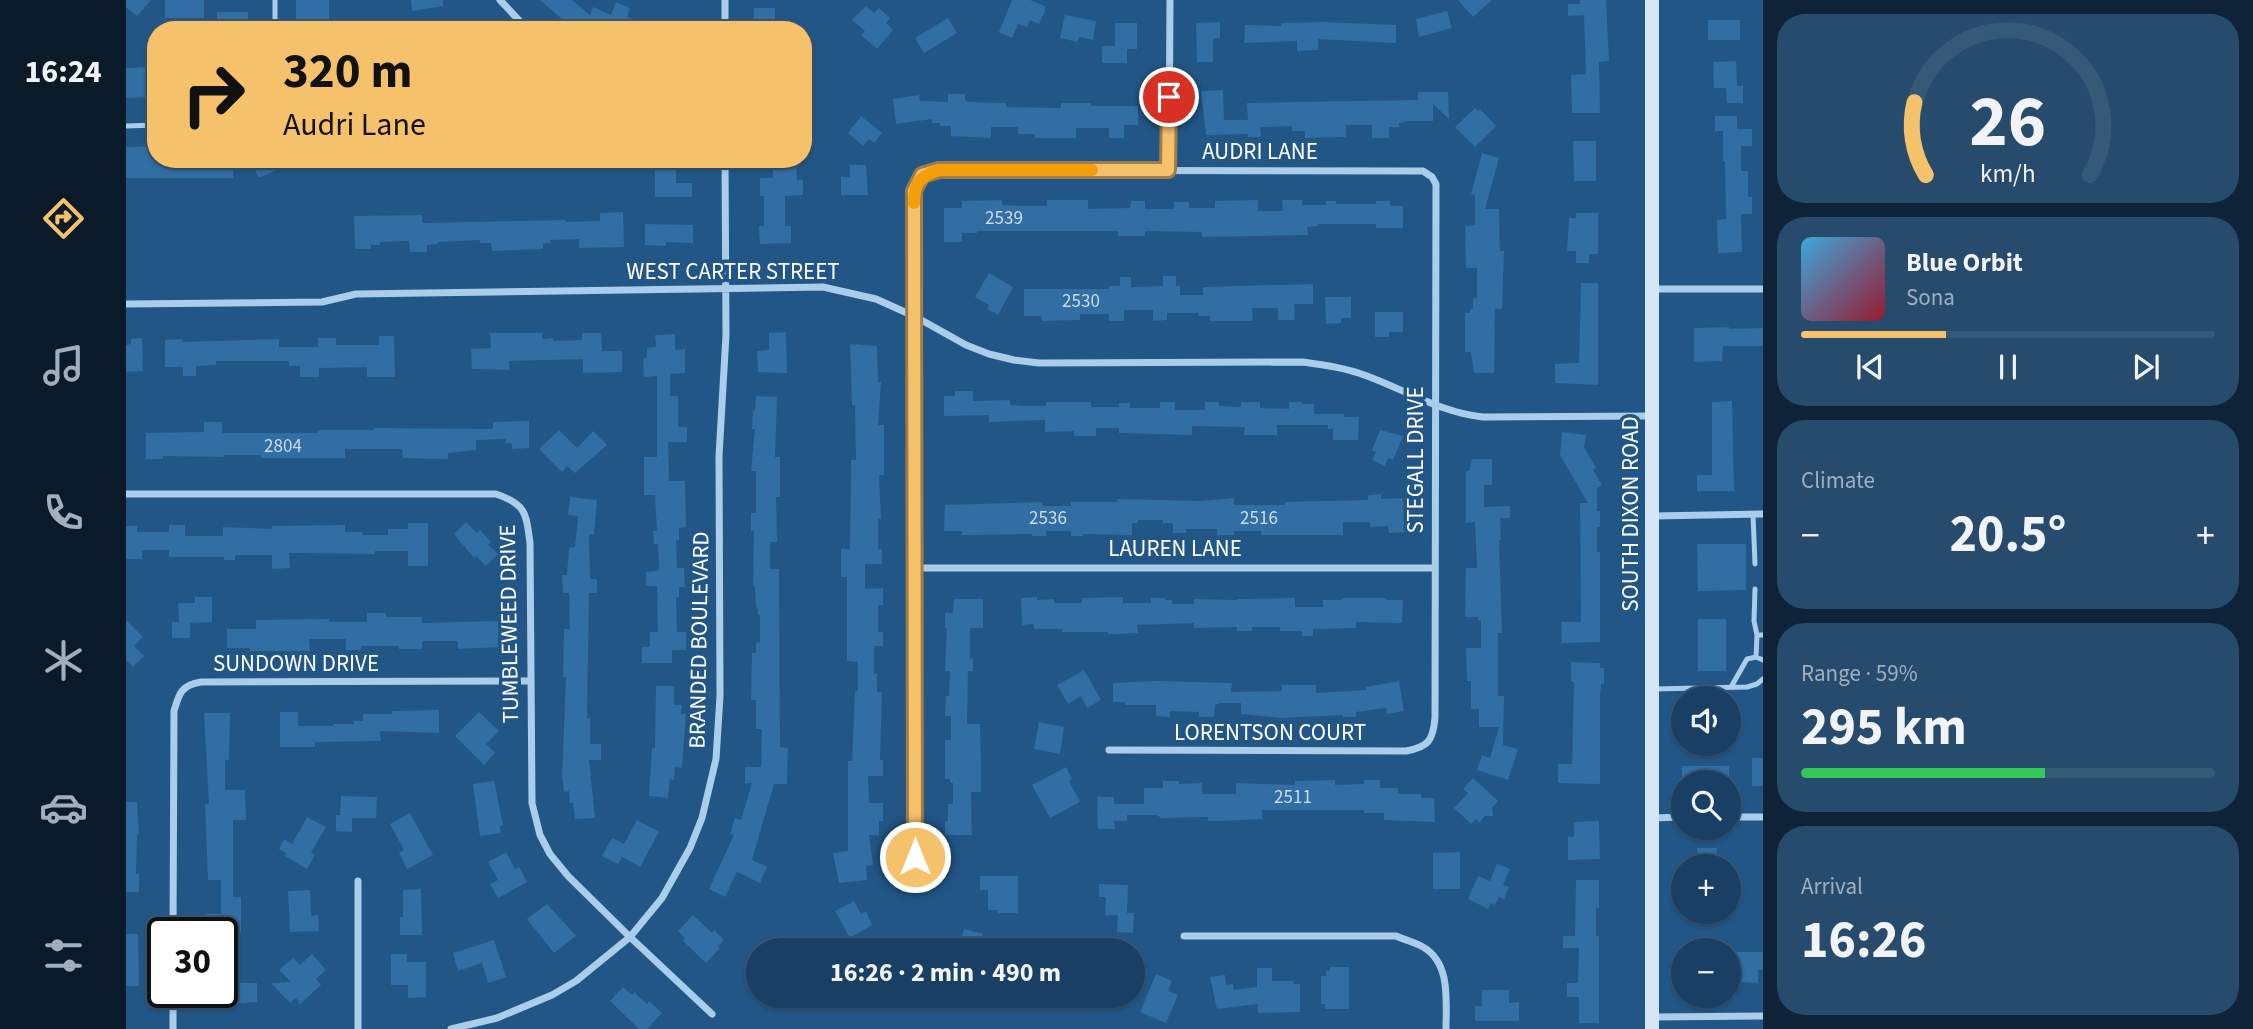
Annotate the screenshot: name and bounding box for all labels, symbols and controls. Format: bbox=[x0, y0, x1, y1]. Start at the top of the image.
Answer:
text: 320 m bbox=[283, 37, 412, 107]
text: 16:24 bbox=[24, 49, 102, 95]
icon: right bbox=[168, 49, 259, 140]
pin bbox=[1139, 67, 1199, 127]
text: 26 bbox=[1970, 70, 2046, 174]
icon: arrive bbox=[1150, 78, 1188, 116]
text: Audri Lane bbox=[283, 102, 426, 148]
street label: AUDRI LANE bbox=[1202, 135, 1318, 168]
text: km/h bbox=[1980, 155, 2036, 191]
icon: directions bbox=[39, 194, 88, 243]
house number: 2539 bbox=[985, 205, 1023, 232]
text: Blue Orbit bbox=[1906, 244, 2023, 281]
street label: WEST CARTER STREET bbox=[626, 255, 840, 288]
text: Sona bbox=[1906, 281, 1955, 314]
house number: 2530 bbox=[1062, 288, 1100, 315]
icon: music bbox=[39, 341, 88, 390]
icon: previous bbox=[1851, 348, 1889, 386]
icon: pause bbox=[1989, 348, 2027, 386]
icon: next bbox=[2127, 348, 2165, 386]
street label: STEGALL DRIVE bbox=[1399, 386, 1432, 534]
street label: SOUTH DIXON ROAD bbox=[1614, 416, 1647, 612]
house number: 2804 bbox=[264, 433, 302, 460]
text: Climate bbox=[1801, 464, 1875, 497]
icon: phone bbox=[39, 488, 88, 537]
text: 20.5° bbox=[1950, 498, 2066, 572]
house number: 2536 bbox=[1029, 505, 1067, 532]
house number: 2516 bbox=[1240, 505, 1278, 532]
text: − bbox=[1801, 509, 1820, 563]
text: + bbox=[2196, 509, 2215, 563]
street label: TUMBLEWEED DRIVE bbox=[491, 524, 527, 724]
street label: BRANDED BOULEVARD bbox=[681, 531, 717, 749]
street label: LAUREN LANE bbox=[1108, 532, 1242, 565]
icon: climate bbox=[39, 636, 88, 685]
street label: SUNDOWN DRIVE bbox=[213, 647, 379, 680]
text: Range · 59% bbox=[1801, 657, 1918, 690]
map controls bbox=[1671, 686, 1741, 1008]
button: sound bbox=[1671, 686, 1741, 756]
text: 295 km bbox=[1801, 691, 1967, 765]
street label: LORENTSON COURT bbox=[1174, 716, 1366, 749]
button: search bbox=[1671, 770, 1741, 840]
icon: car bbox=[39, 783, 88, 832]
house number: 2511 bbox=[1274, 784, 1312, 811]
position arrow bbox=[878, 820, 952, 894]
button: + bbox=[1671, 854, 1741, 924]
text: Arrival bbox=[1801, 870, 1863, 903]
text: 16:26 bbox=[1801, 904, 1926, 978]
speed limit sign: 30 bbox=[147, 917, 238, 1008]
icon: filters bbox=[39, 931, 88, 980]
button: − bbox=[1671, 938, 1741, 1008]
text: 16:26 · 2 min · 490 m bbox=[830, 954, 1061, 991]

